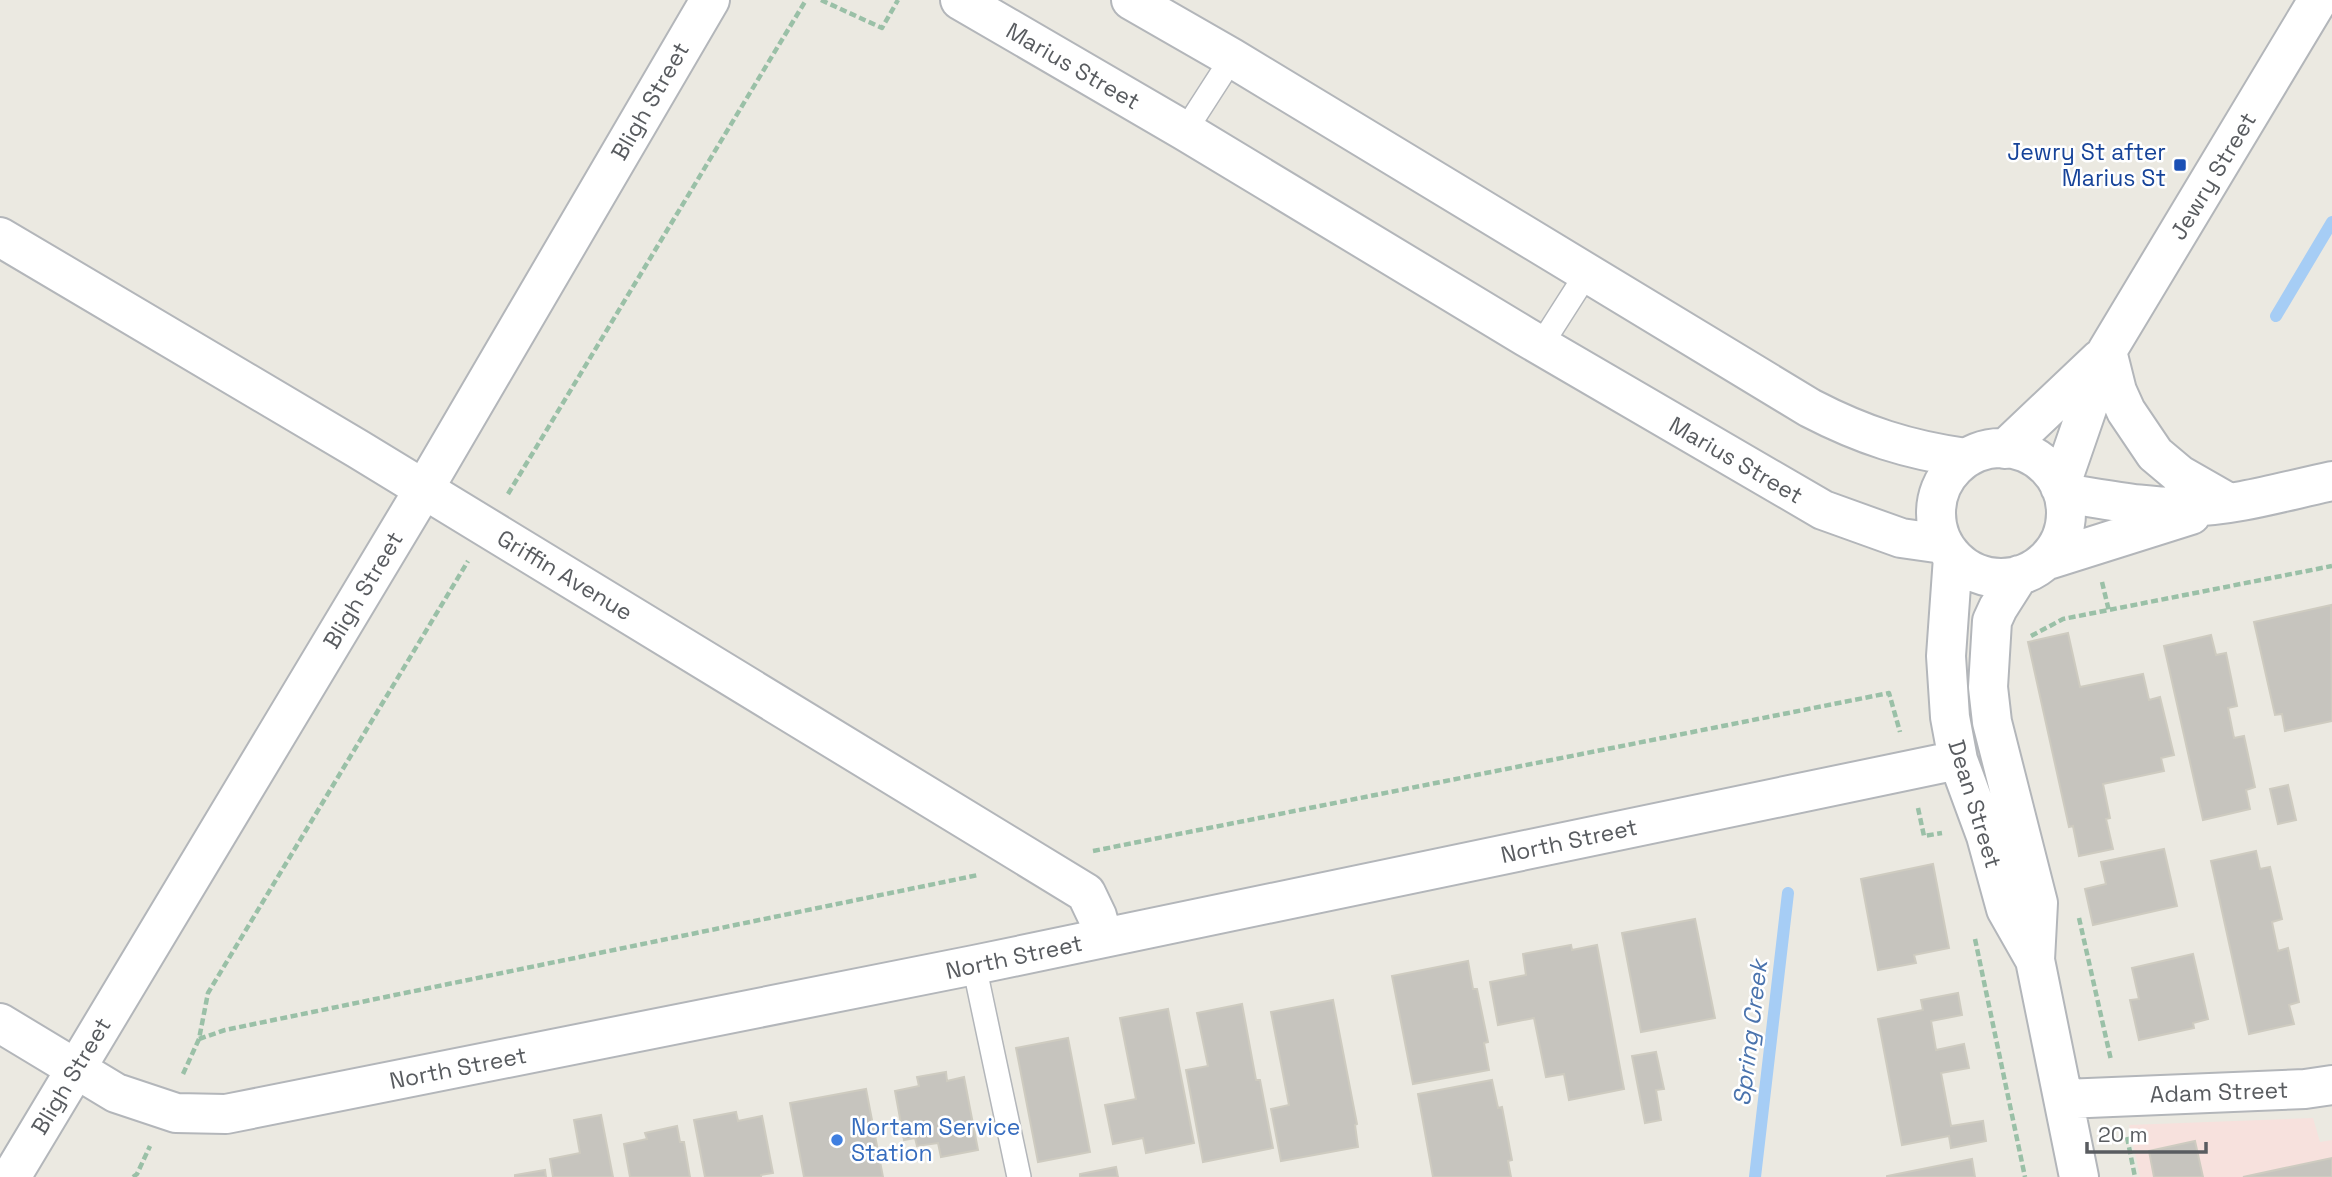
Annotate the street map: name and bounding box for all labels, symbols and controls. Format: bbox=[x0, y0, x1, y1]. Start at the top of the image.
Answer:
street label: Marius Street bbox=[1001, 16, 1145, 116]
street label: Bligh Street bbox=[604, 37, 696, 165]
street label: Jewry Street bbox=[2163, 107, 2263, 245]
place label: Jewry St after Marius St bbox=[2007, 137, 2166, 193]
marker: Jewry St after Marius St bbox=[2172, 157, 2188, 173]
street label: Marius Street bbox=[1664, 410, 1808, 510]
street label: Griffin Avenue bbox=[492, 523, 638, 627]
street label: Bligh Street bbox=[316, 526, 410, 654]
street label: Dean Street bbox=[1941, 736, 2009, 872]
street label: North Street bbox=[1498, 812, 1640, 870]
street label: North Street bbox=[943, 928, 1085, 986]
water label: Spring Creek bbox=[1726, 955, 1775, 1108]
street label: Bligh Street bbox=[24, 1012, 118, 1140]
street label: North Street bbox=[387, 1040, 529, 1096]
street label: Adam Street bbox=[2149, 1075, 2289, 1109]
scale bar bbox=[2087, 1110, 2206, 1154]
place label: Nortam Service Station bbox=[851, 1112, 1020, 1168]
text: 20 m bbox=[2098, 1121, 2148, 1148]
marker: Nortam Service Station bbox=[829, 1132, 845, 1148]

